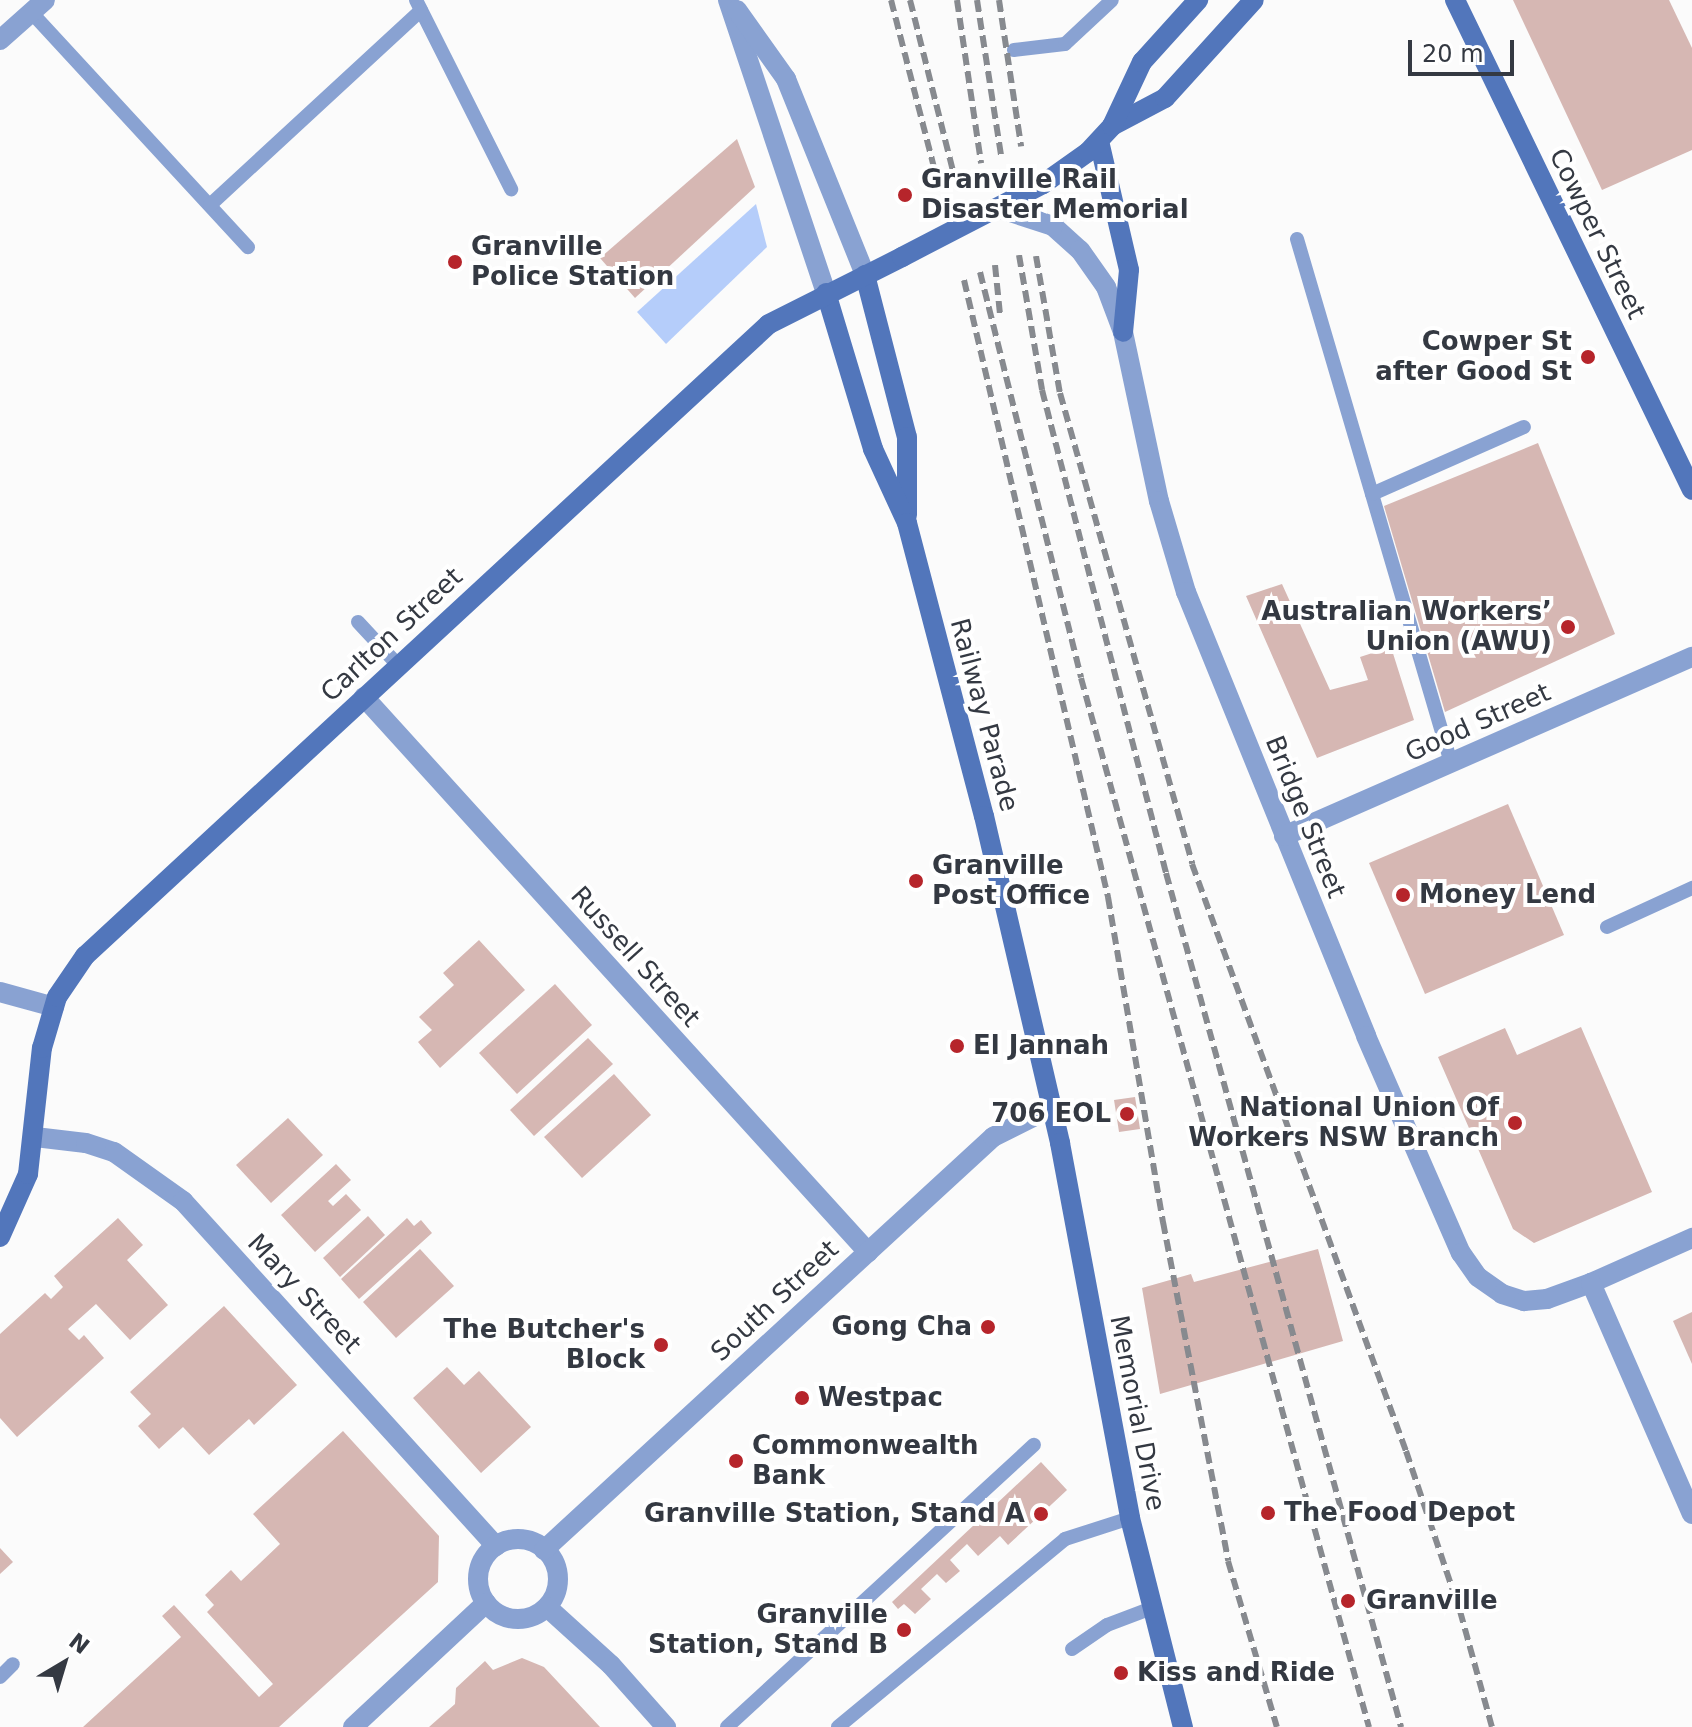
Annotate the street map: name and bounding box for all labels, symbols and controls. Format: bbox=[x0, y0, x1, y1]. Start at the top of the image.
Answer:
scale bar bbox=[1412, 24, 1518, 74]
text: 20 m bbox=[1422, 40, 1484, 68]
street label: Cowper Street bbox=[1542, 144, 1652, 324]
place label: Granville Rail Disaster Memorial bbox=[921, 164, 1189, 226]
marker: Granville Rail Disaster Memorial bbox=[896, 186, 914, 204]
place label: Granville Police Station bbox=[471, 231, 674, 292]
marker: Granville Police Station bbox=[446, 253, 464, 271]
place label: Cowper St after Good St bbox=[1375, 326, 1572, 388]
marker: Cowper St after Good St bbox=[1579, 348, 1597, 366]
street label: Carlton Street bbox=[315, 562, 469, 708]
place label: Australian Workers’ Union (AWU) bbox=[1261, 596, 1552, 658]
street label: Railway Parade bbox=[943, 615, 1025, 815]
marker: Australian Workers’ Union (AWU) bbox=[1559, 618, 1577, 636]
street label: Good Street bbox=[1401, 677, 1555, 769]
street label: Bridge Street bbox=[1258, 731, 1352, 903]
place label: Granville Post Office bbox=[932, 850, 1090, 912]
marker: Granville Post Office bbox=[907, 872, 925, 890]
place label: Money Lend bbox=[1419, 879, 1596, 911]
street label: Russell Street bbox=[564, 880, 706, 1034]
marker: Money Lend bbox=[1394, 886, 1412, 904]
place label: El Jannah bbox=[973, 1030, 1109, 1062]
marker: El Jannah bbox=[948, 1037, 966, 1055]
place label: National Union Of Workers NSW Branch bbox=[1188, 1092, 1499, 1154]
place label: 706 EOL bbox=[991, 1098, 1111, 1130]
marker: 706 EOL bbox=[1118, 1105, 1136, 1123]
marker: National Union Of Workers NSW Branch bbox=[1506, 1114, 1524, 1132]
street label: Mary Street bbox=[241, 1228, 367, 1360]
street label: South Street bbox=[705, 1234, 845, 1368]
place label: Gong Cha bbox=[831, 1311, 972, 1343]
street label: Memorial Drive bbox=[1103, 1313, 1171, 1513]
place label: The Butcher's Block bbox=[444, 1314, 645, 1376]
marker: Gong Cha bbox=[979, 1318, 997, 1336]
marker: The Butcher's Block bbox=[652, 1336, 670, 1354]
place label: Westpac bbox=[818, 1382, 943, 1414]
marker: Westpac bbox=[793, 1389, 811, 1407]
place label: Commonwealth Bank bbox=[752, 1430, 979, 1492]
marker: Commonwealth Bank bbox=[727, 1452, 745, 1470]
place label: The Food Depot bbox=[1284, 1497, 1515, 1529]
place label: Granville Station, Stand A bbox=[644, 1498, 1025, 1530]
marker: The Food Depot bbox=[1259, 1504, 1277, 1522]
marker: Granville Station, Stand A bbox=[1032, 1505, 1050, 1523]
place label: Granville bbox=[1366, 1585, 1498, 1617]
marker: Granville bbox=[1337, 1590, 1359, 1612]
place label: Granville Station, Stand B bbox=[648, 1599, 888, 1660]
marker: Granville Station, Stand B bbox=[895, 1621, 913, 1639]
north arrow bbox=[24, 1623, 104, 1703]
text: N bbox=[64, 1628, 94, 1659]
place label: Kiss and Ride bbox=[1137, 1657, 1335, 1689]
marker: Kiss and Ride bbox=[1112, 1664, 1130, 1682]

